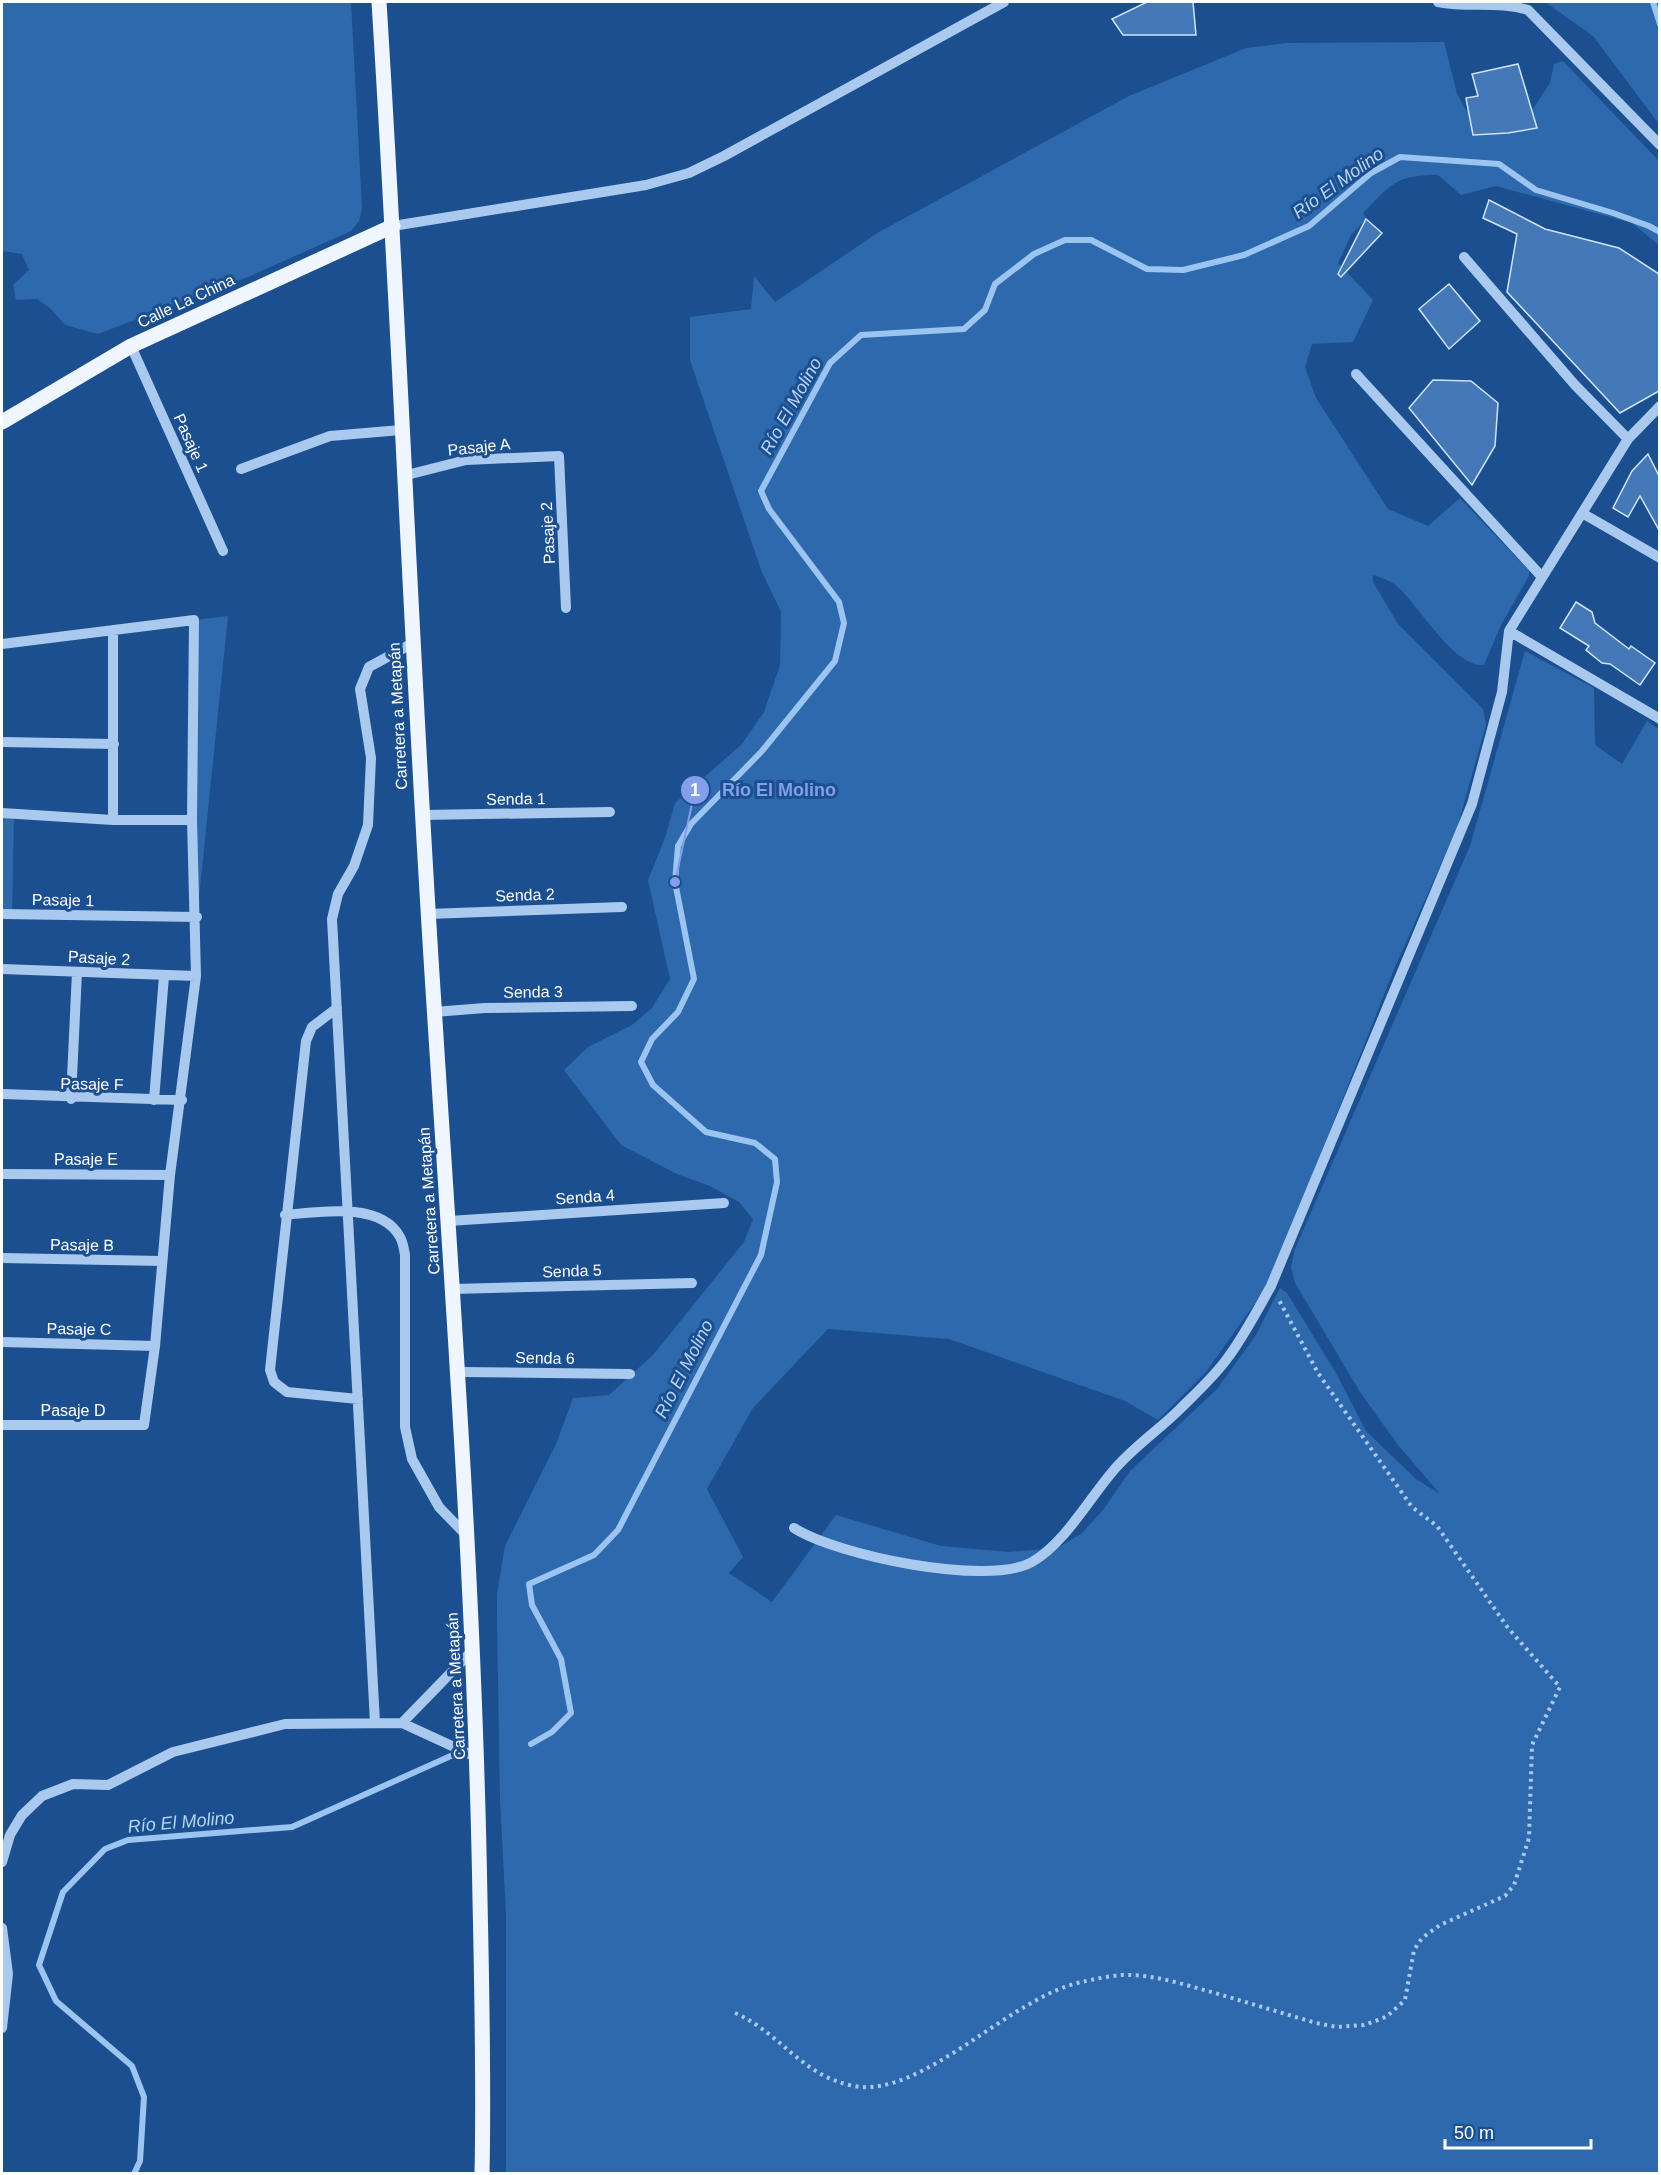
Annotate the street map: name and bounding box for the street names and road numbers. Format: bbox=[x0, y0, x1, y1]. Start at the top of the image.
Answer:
street label: Calle La China bbox=[135, 271, 237, 331]
street label: Pasaje 1 bbox=[171, 411, 211, 475]
street label: Pasaje A bbox=[447, 435, 512, 459]
street label: Pasaje 2 bbox=[538, 501, 558, 565]
street label: Carretera a Metapán bbox=[386, 642, 410, 790]
street label: Senda 1 bbox=[486, 790, 546, 808]
street label: Senda 2 bbox=[495, 885, 555, 905]
street label: Pasaje 1 bbox=[32, 891, 94, 909]
street label: Pasaje 2 bbox=[67, 948, 131, 968]
street label: Senda 3 bbox=[503, 983, 563, 1001]
street label: Pasaje F bbox=[60, 1075, 124, 1093]
street label: Carretera a Metapán bbox=[415, 1127, 443, 1275]
street label: Pasaje E bbox=[54, 1151, 118, 1168]
street label: Senda 4 bbox=[555, 1186, 615, 1208]
street label: Pasaje B bbox=[50, 1236, 114, 1254]
street label: Senda 5 bbox=[542, 1261, 602, 1281]
street label: Pasaje C bbox=[46, 1320, 112, 1338]
street label: Senda 6 bbox=[515, 1349, 575, 1367]
street label: Pasaje D bbox=[41, 1402, 105, 1419]
street label: Carretera a Metapán bbox=[444, 1612, 468, 1760]

